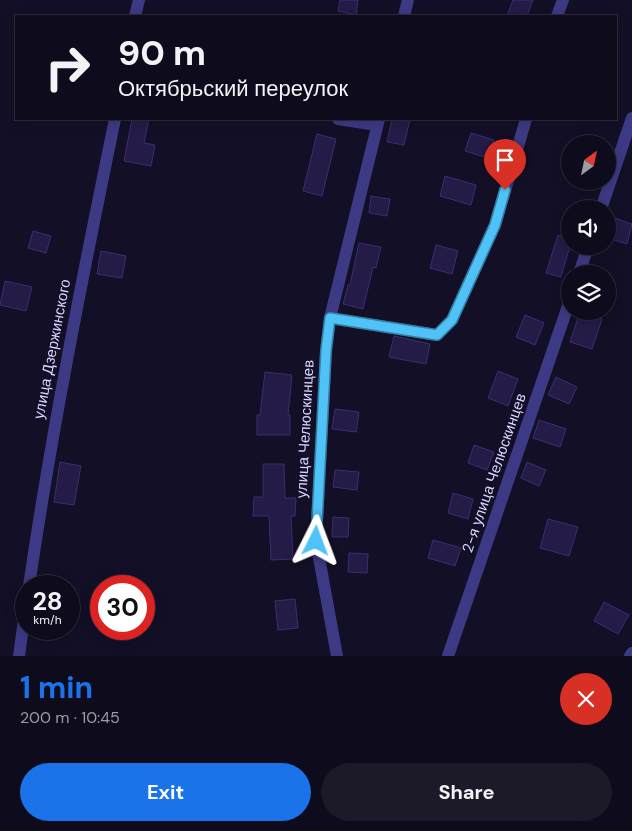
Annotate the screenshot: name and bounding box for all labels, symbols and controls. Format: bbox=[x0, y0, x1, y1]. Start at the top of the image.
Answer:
text: 90 m bbox=[118, 30, 206, 76]
icon: right bbox=[35, 35, 100, 100]
text: Октябрьский переулок bbox=[118, 74, 348, 103]
north arrow bbox=[561, 135, 616, 190]
map controls bbox=[561, 135, 616, 320]
pin bbox=[484, 139, 526, 190]
icon: arrive bbox=[491, 146, 519, 174]
button: sound bbox=[561, 200, 616, 255]
button: layers bbox=[561, 265, 616, 320]
street label: улица Дзержинского bbox=[29, 277, 75, 421]
street label: улица Челюскинцев bbox=[291, 359, 319, 499]
street label: 2-я улица Челюскинцев bbox=[457, 391, 531, 555]
position arrow bbox=[289, 514, 341, 566]
speed limit sign: 30 bbox=[90, 575, 155, 640]
text: 28 bbox=[32, 585, 63, 618]
text: km/h bbox=[33, 612, 62, 628]
text: 1 min bbox=[20, 668, 93, 707]
button: close bbox=[560, 673, 612, 725]
text: 200 m · 10:45 bbox=[20, 707, 120, 728]
button: Exit bbox=[20, 763, 311, 821]
button: Share bbox=[321, 763, 612, 821]

